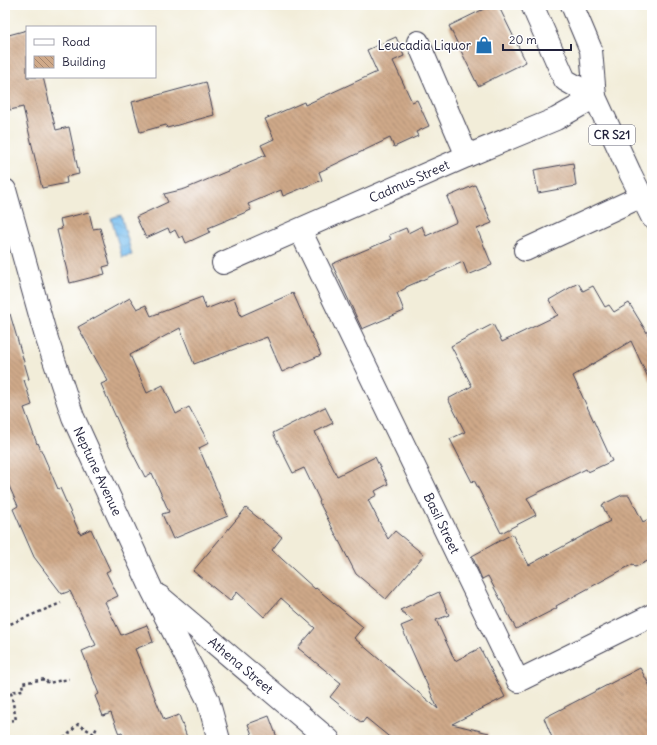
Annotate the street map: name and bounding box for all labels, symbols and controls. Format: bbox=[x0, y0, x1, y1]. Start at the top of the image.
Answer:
legend bbox=[26, 26, 156, 78]
scale bar bbox=[503, 26, 571, 52]
text: 20 m bbox=[509, 32, 537, 47]
text: Road bbox=[62, 34, 90, 49]
shop icon: Leucadia Liquor bbox=[474, 35, 494, 55]
place label: Leucadia Liquor bbox=[378, 37, 472, 54]
text: Building bbox=[62, 54, 106, 69]
road number: CR S21 bbox=[589, 125, 635, 145]
street label: Cadmus Street bbox=[366, 156, 453, 207]
street label: Neptune Avenue bbox=[69, 424, 126, 518]
street label: Basil Street bbox=[420, 490, 464, 557]
street label: Athena Street bbox=[205, 633, 277, 698]

